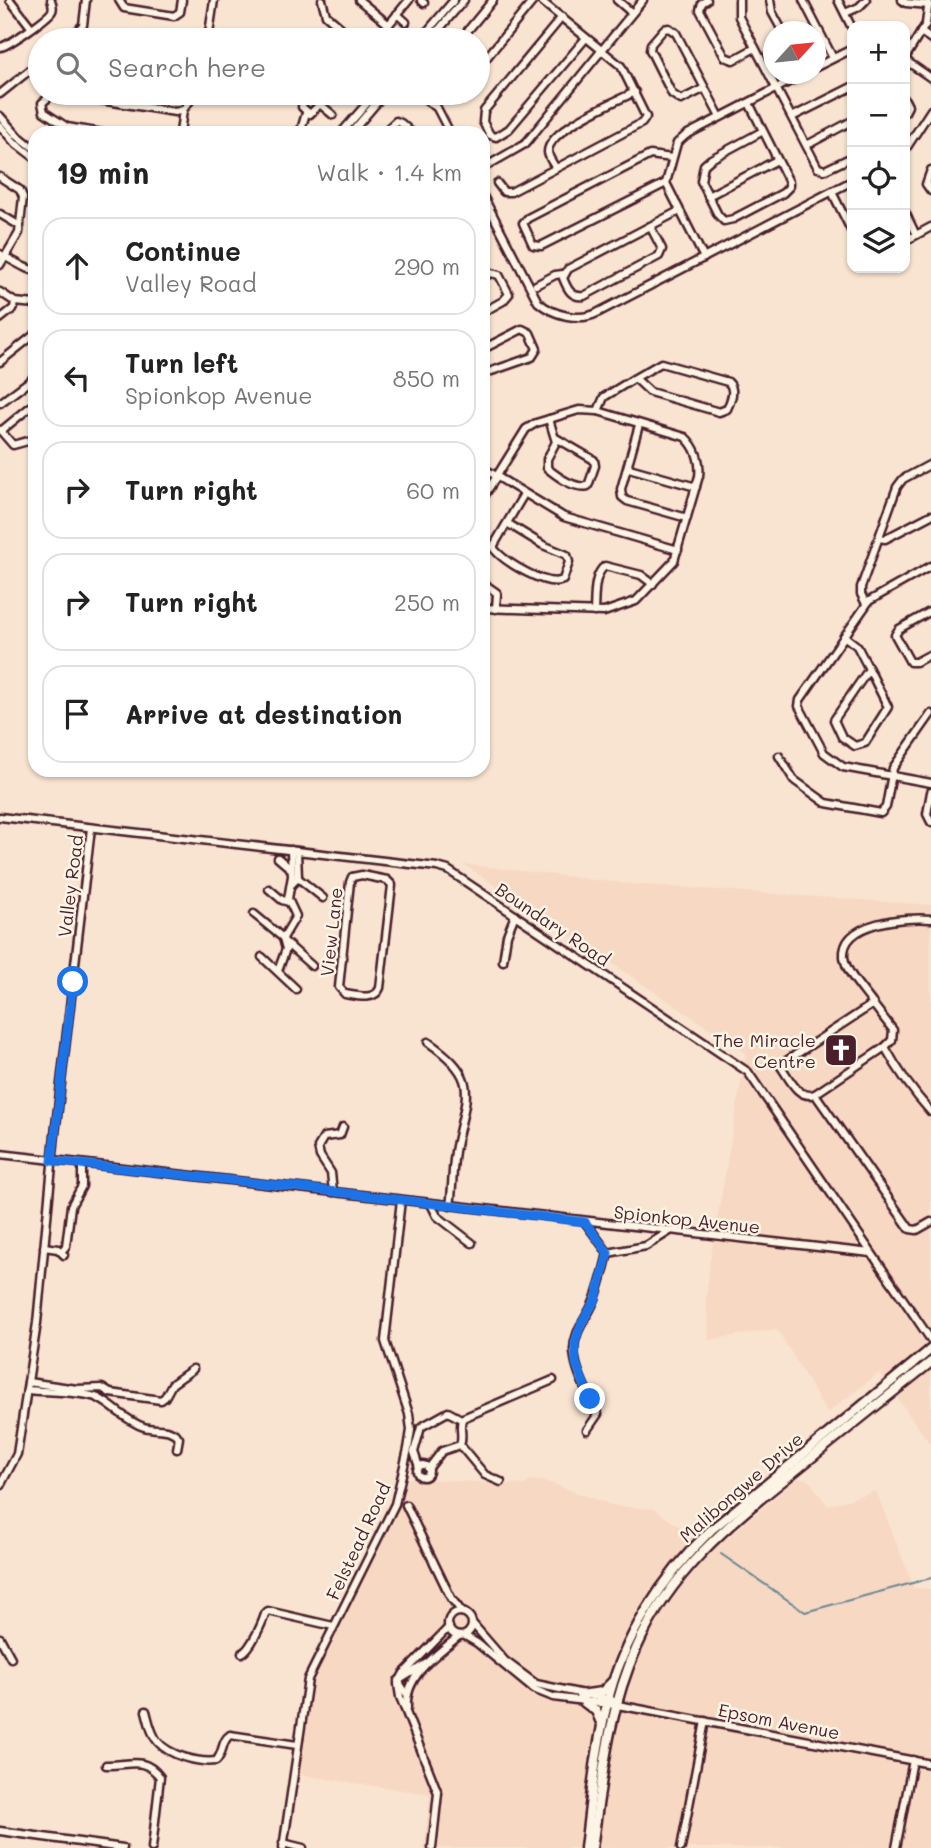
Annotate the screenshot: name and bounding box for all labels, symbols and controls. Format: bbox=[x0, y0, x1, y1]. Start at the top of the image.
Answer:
north arrow bbox=[763, 21, 826, 84]
map controls bbox=[847, 21, 910, 273]
button: + bbox=[847, 21, 910, 84]
search box bbox=[28, 28, 490, 105]
icon: search bbox=[52, 48, 90, 86]
text: Search here bbox=[108, 50, 266, 84]
button: − bbox=[847, 84, 910, 147]
button: locate bbox=[847, 147, 910, 210]
text: 19 min bbox=[56, 152, 149, 192]
text: Walk · 1.4 km bbox=[316, 157, 462, 187]
button: layers bbox=[847, 210, 910, 273]
text: Continue bbox=[125, 234, 241, 268]
icon: ahead bbox=[58, 247, 96, 285]
text: 290 m bbox=[394, 251, 460, 281]
text: Valley Road bbox=[125, 268, 257, 298]
text: Turn left bbox=[125, 346, 238, 380]
icon: left bbox=[58, 359, 96, 397]
text: 850 m bbox=[393, 363, 460, 393]
text: Spionkop Avenue bbox=[125, 380, 313, 410]
icon: right bbox=[58, 471, 96, 509]
text: Turn right bbox=[125, 473, 258, 507]
text: 60 m bbox=[406, 475, 460, 505]
icon: right bbox=[58, 583, 96, 621]
text: Turn right bbox=[125, 585, 258, 619]
text: 250 m bbox=[394, 587, 460, 617]
icon: arrive bbox=[58, 695, 96, 733]
text: Arrive at destination bbox=[125, 697, 402, 731]
street label: Valley Road bbox=[52, 833, 88, 939]
street label: Boundary Road bbox=[491, 877, 615, 971]
street label: View Lane bbox=[314, 886, 348, 978]
route start bbox=[57, 966, 88, 997]
place label: The Miracle Centre bbox=[713, 1028, 816, 1073]
church icon: The Miracle Centre bbox=[822, 1031, 860, 1069]
street label: Spionkop Avenue bbox=[613, 1199, 761, 1239]
route end bbox=[574, 1383, 605, 1414]
street label: Malibongwe Drive bbox=[674, 1427, 808, 1547]
street label: Felstead Road bbox=[320, 1478, 396, 1604]
street label: Epsom Avenue bbox=[716, 1697, 842, 1745]

